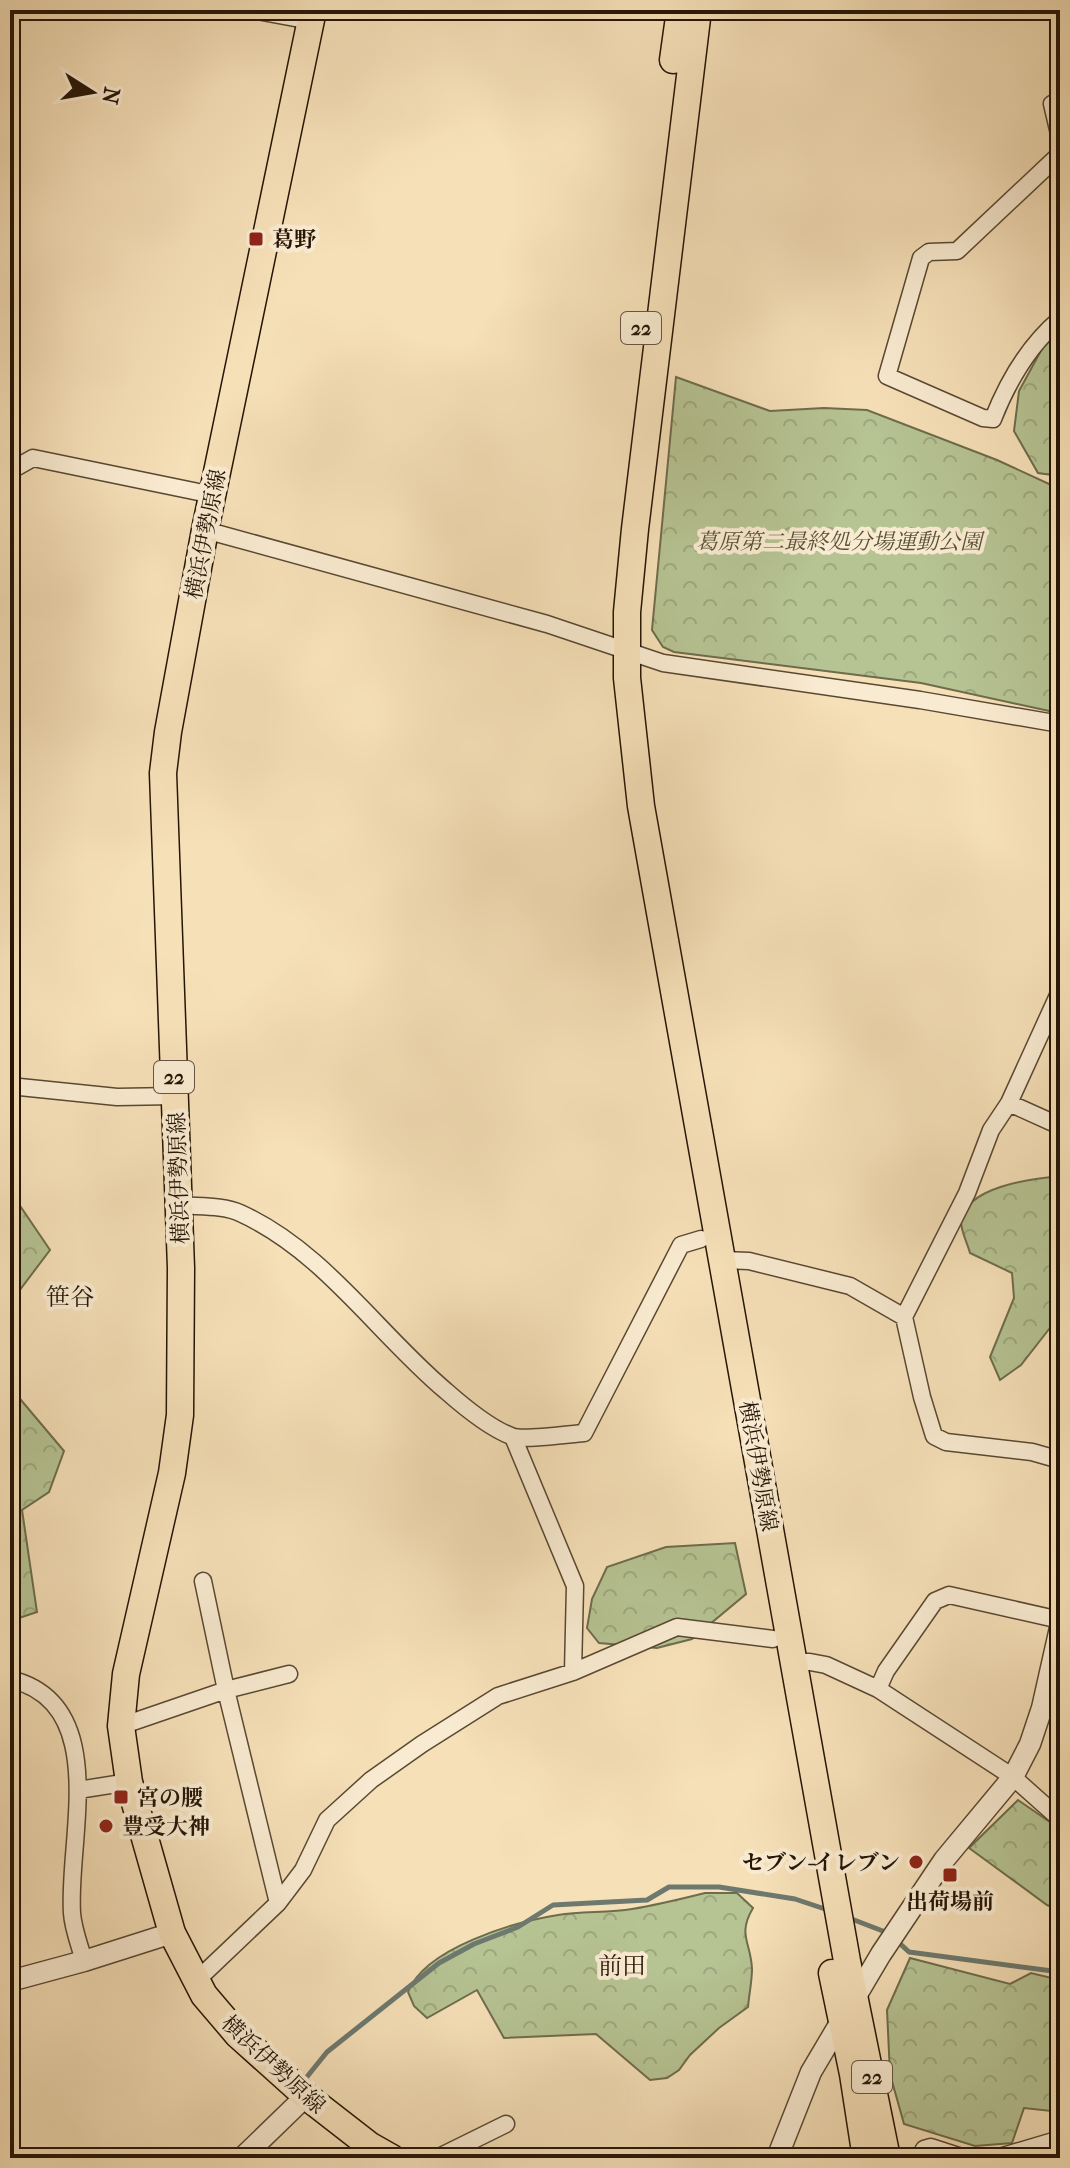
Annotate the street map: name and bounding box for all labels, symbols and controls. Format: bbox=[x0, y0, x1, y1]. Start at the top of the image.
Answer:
north arrow bbox=[52, 52, 132, 132]
text: N bbox=[96, 85, 125, 107]
place label: 葛野 bbox=[272, 227, 317, 253]
marker: 葛野 bbox=[247, 230, 265, 248]
road number: 22 bbox=[621, 312, 661, 344]
street label: 横浜伊勢原線 bbox=[181, 467, 231, 601]
park label: 葛原第二最終処分場運動公園 bbox=[696, 529, 985, 555]
road number: 22 bbox=[154, 1061, 194, 1093]
street label: 横浜伊勢原線 bbox=[164, 1112, 194, 1244]
district label: 笹谷 bbox=[46, 1283, 94, 1311]
street label: 横浜伊勢原線 bbox=[734, 1399, 782, 1533]
place label: 宮の腰 bbox=[137, 1785, 203, 1811]
marker: 宮の腰 bbox=[112, 1788, 130, 1806]
place label: 豊受大神 bbox=[122, 1814, 210, 1840]
marker: 豊受大神 bbox=[97, 1817, 115, 1835]
place label: セブン-イレブン bbox=[742, 1850, 900, 1876]
marker: セブン-イレブン bbox=[907, 1853, 925, 1871]
marker: 出荷場前 bbox=[941, 1866, 959, 1884]
place label: 出荷場前 bbox=[906, 1889, 994, 1915]
district label: 前田 bbox=[598, 1952, 646, 1980]
street label: 横浜伊勢原線 bbox=[216, 2010, 330, 2119]
road number: 22 bbox=[852, 2061, 892, 2093]

